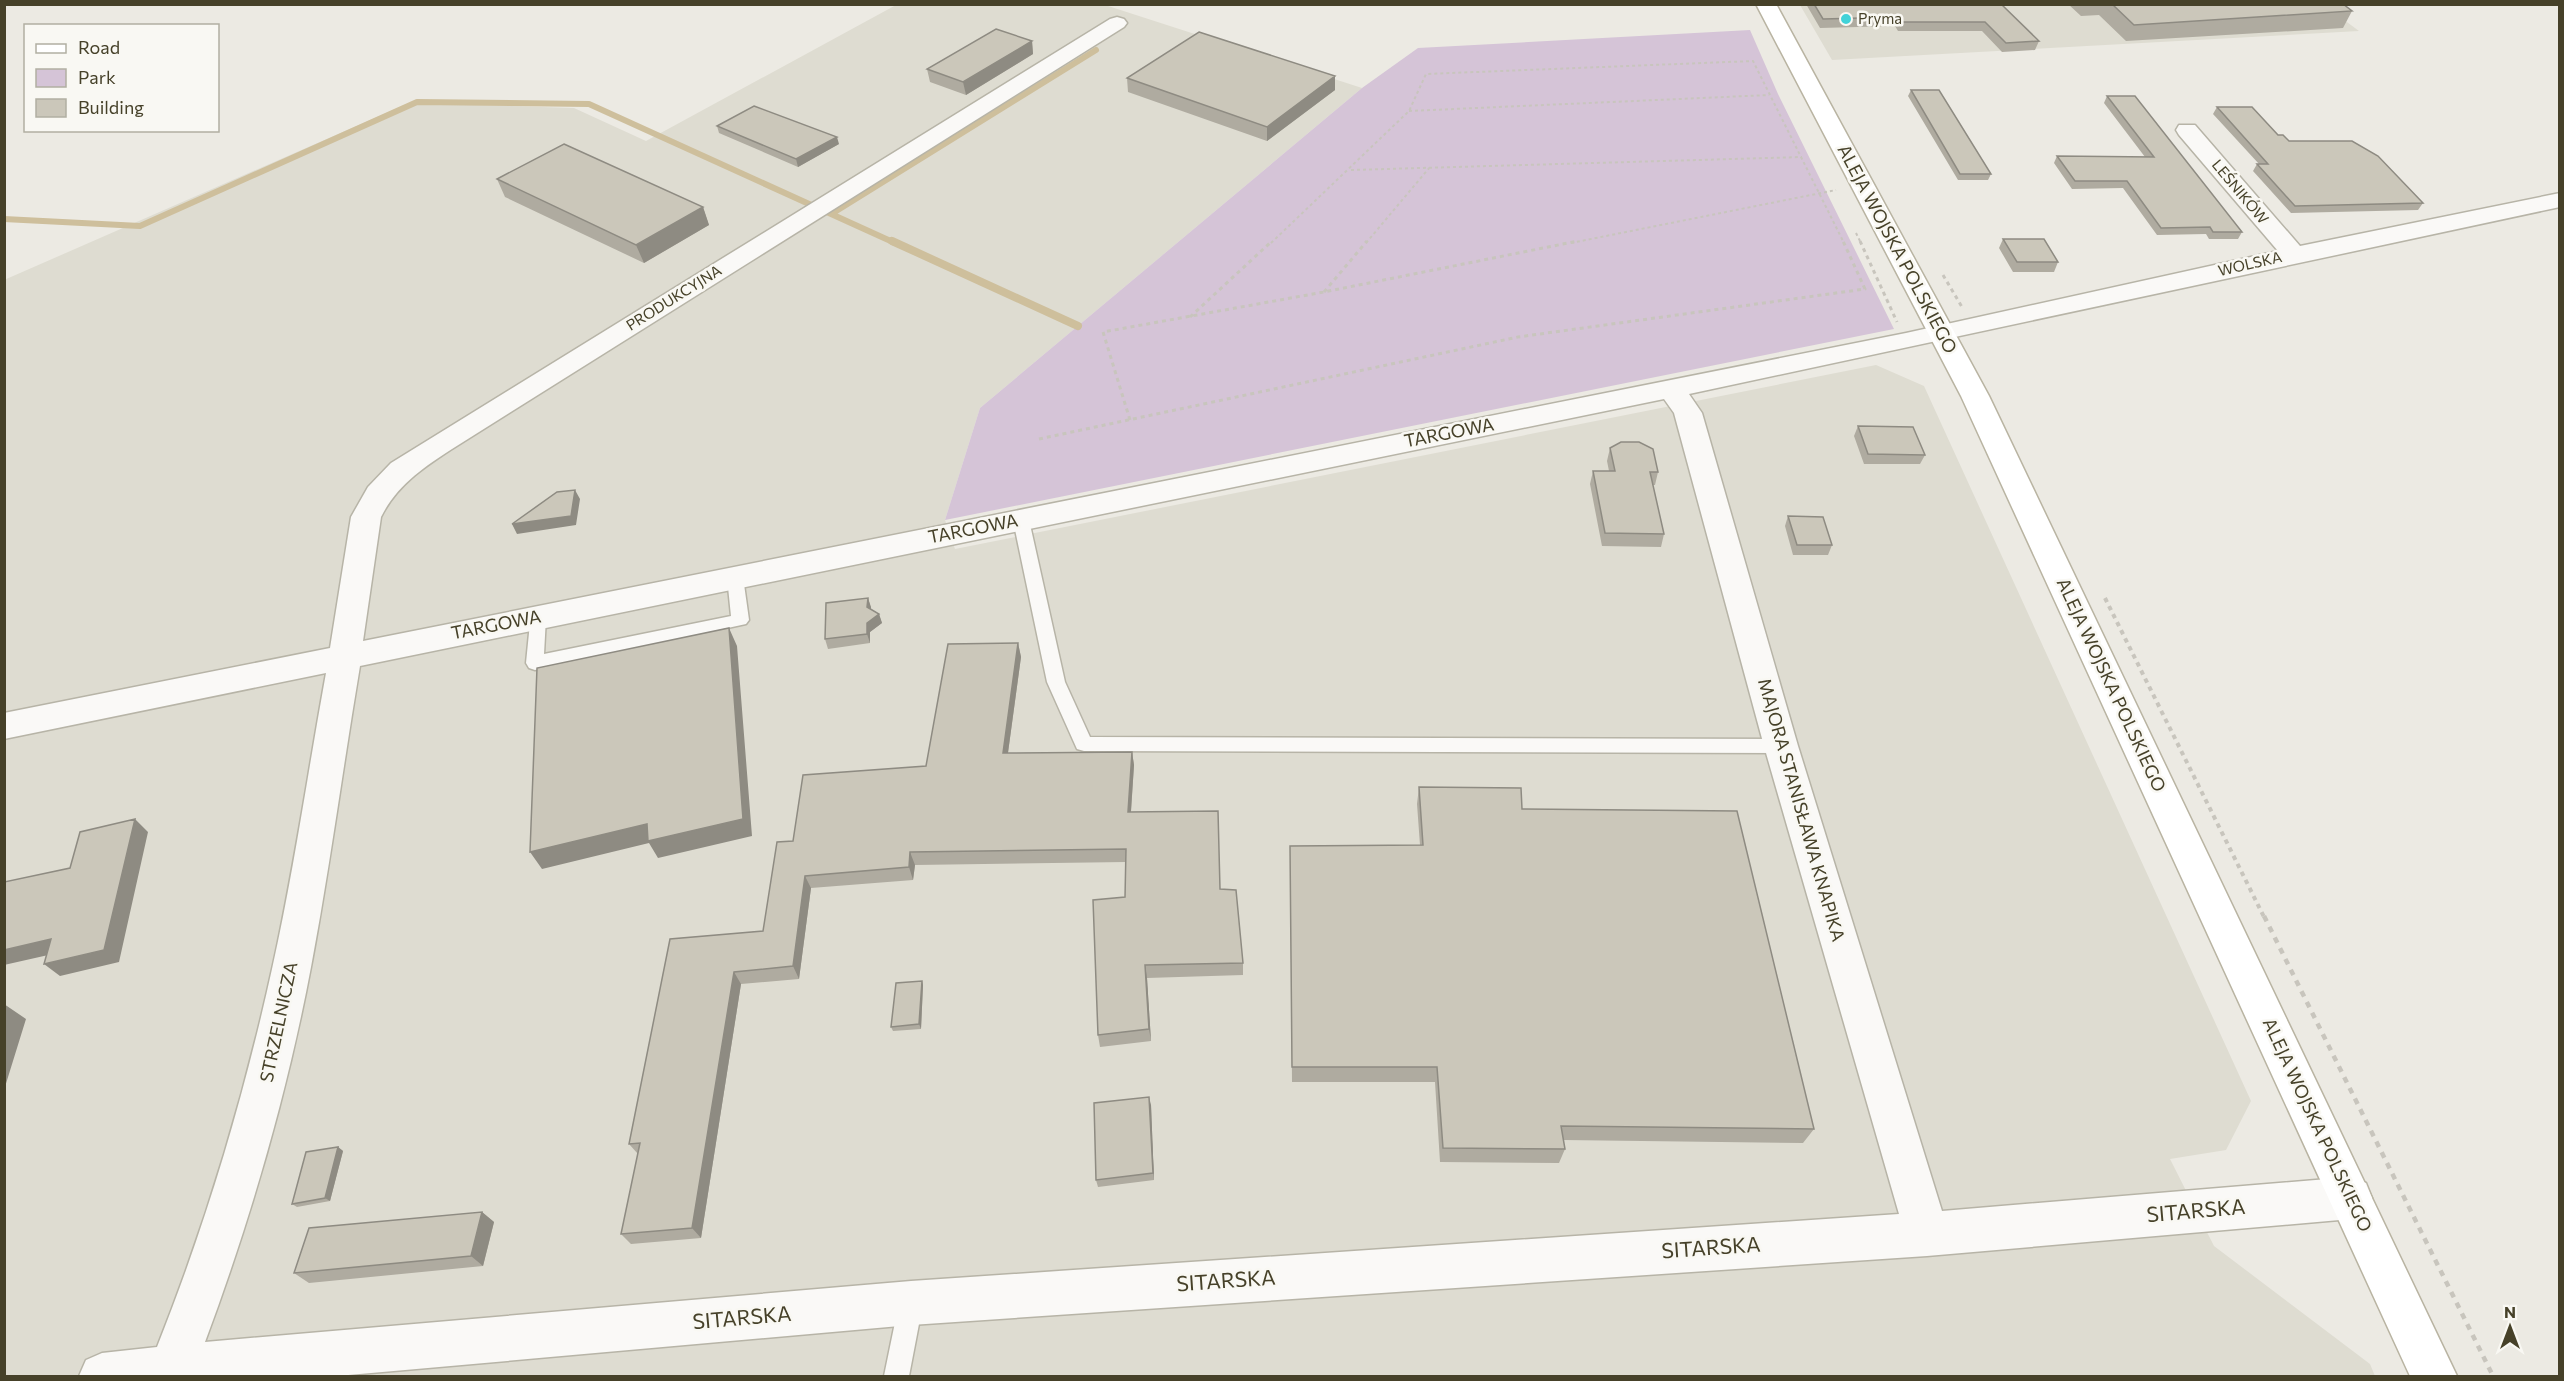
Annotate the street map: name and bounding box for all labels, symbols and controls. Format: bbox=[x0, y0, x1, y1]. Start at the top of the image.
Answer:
place label: Pryma bbox=[1858, 9, 1902, 27]
marker: Pryma bbox=[1839, 12, 1853, 26]
legend bbox=[24, 24, 219, 132]
text: Road bbox=[78, 36, 120, 58]
text: Park bbox=[78, 66, 116, 88]
text: Building bbox=[78, 96, 144, 118]
street label: ALEJA WOJSKA POLSKIEGO bbox=[1833, 140, 1962, 357]
street label: LEŚNIKÓW bbox=[2209, 155, 2274, 227]
street label: WOLSKA bbox=[2216, 247, 2283, 279]
street label: PRODUKCYJNA bbox=[622, 261, 724, 334]
street label: TARGOWA bbox=[1402, 413, 1496, 452]
street label: TARGOWA bbox=[926, 509, 1020, 548]
street label: ALEJA WOJSKA POLSKIEGO bbox=[2053, 574, 2171, 795]
street label: TARGOWA bbox=[449, 605, 543, 644]
street label: MAJORA STANISŁAWA KNAPIKA bbox=[1754, 676, 1850, 944]
street label: STRZELNICZA bbox=[255, 960, 302, 1084]
street label: ALEJA WOJSKA POLSKIEGO bbox=[2259, 1014, 2377, 1235]
street label: SITARSKA bbox=[2145, 1193, 2246, 1226]
street label: SITARSKA bbox=[1661, 1231, 1761, 1262]
street label: SITARSKA bbox=[1176, 1264, 1276, 1295]
north arrow bbox=[2480, 1297, 2540, 1357]
street label: SITARSKA bbox=[691, 1300, 792, 1333]
text: N bbox=[2504, 1302, 2516, 1321]

